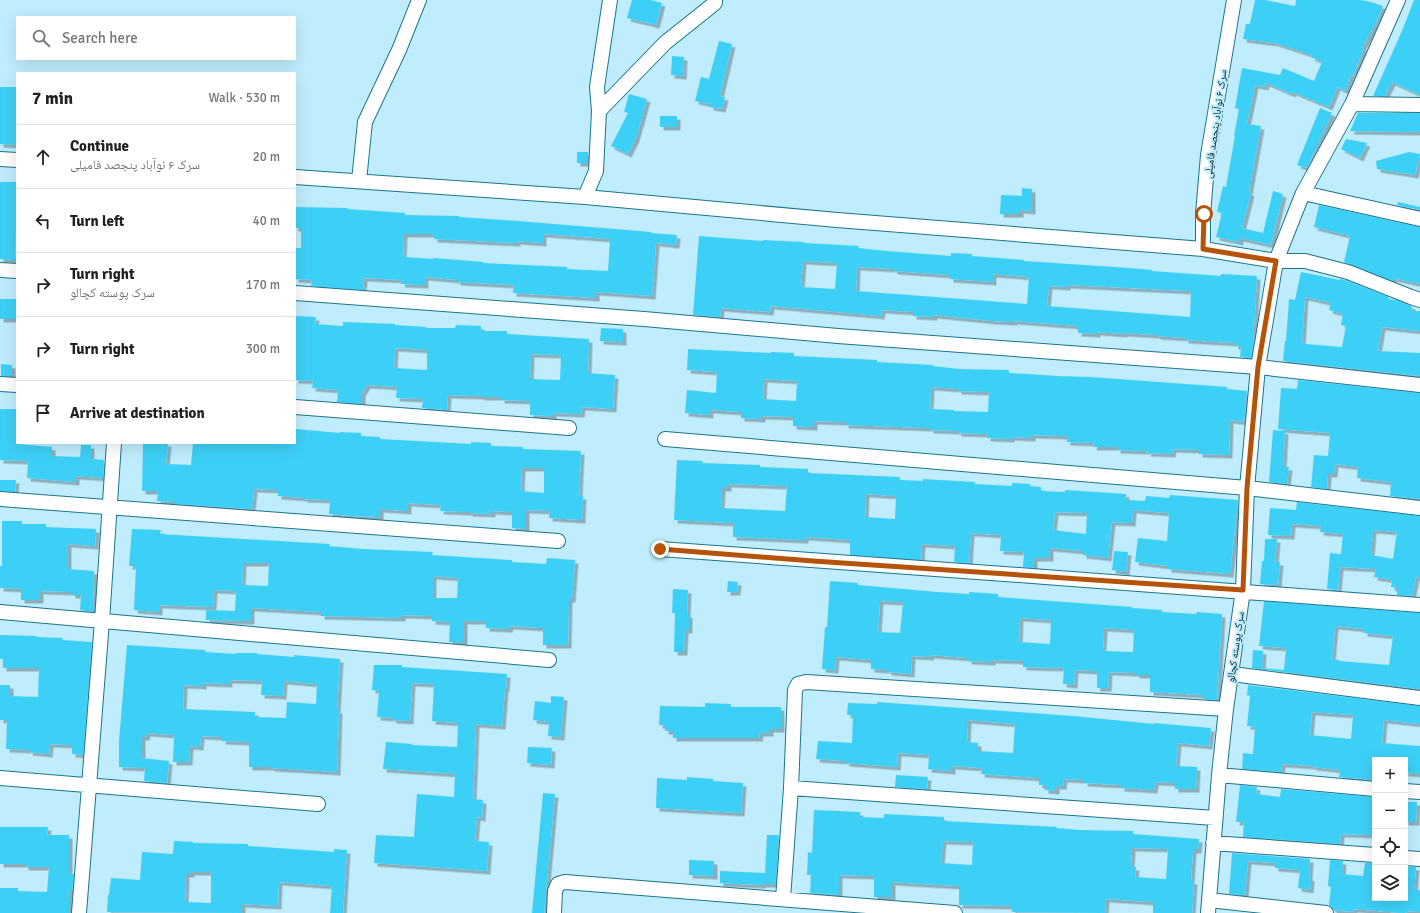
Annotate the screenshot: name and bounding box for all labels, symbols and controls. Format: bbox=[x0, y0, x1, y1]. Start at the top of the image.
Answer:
search box bbox=[16, 16, 296, 60]
icon: search bbox=[30, 27, 52, 49]
text: Search here bbox=[62, 29, 138, 47]
street label: سرک ۶ نوآباد پنجصد فامیلی bbox=[1201, 69, 1230, 180]
text: 7 min bbox=[32, 88, 73, 109]
text: Walk · 530 m bbox=[209, 90, 280, 106]
text: Continue bbox=[70, 137, 129, 155]
icon: ahead bbox=[32, 146, 54, 168]
text: 20 m bbox=[253, 149, 280, 165]
text: سرک ۶ نوآباد پنجصد فامیلی bbox=[70, 157, 200, 173]
route start bbox=[1195, 205, 1213, 223]
icon: left bbox=[32, 210, 54, 232]
text: Turn left bbox=[70, 212, 124, 230]
text: 40 m bbox=[253, 213, 280, 229]
text: Turn right bbox=[70, 265, 135, 283]
icon: right bbox=[32, 274, 54, 296]
text: 170 m bbox=[246, 277, 280, 293]
text: سرک پوسته کچالو bbox=[70, 285, 155, 301]
icon: right bbox=[32, 338, 54, 360]
text: Turn right bbox=[70, 340, 135, 358]
text: 300 m bbox=[246, 341, 280, 357]
icon: arrive bbox=[32, 402, 54, 424]
text: Arrive at destination bbox=[70, 404, 205, 422]
route end bbox=[651, 540, 669, 558]
street label: سرک پوسته کچالو bbox=[1224, 611, 1247, 683]
map controls bbox=[1372, 757, 1408, 901]
button: + bbox=[1372, 757, 1408, 793]
button: − bbox=[1372, 793, 1408, 829]
button: locate bbox=[1372, 829, 1408, 865]
button: layers bbox=[1372, 865, 1408, 901]

